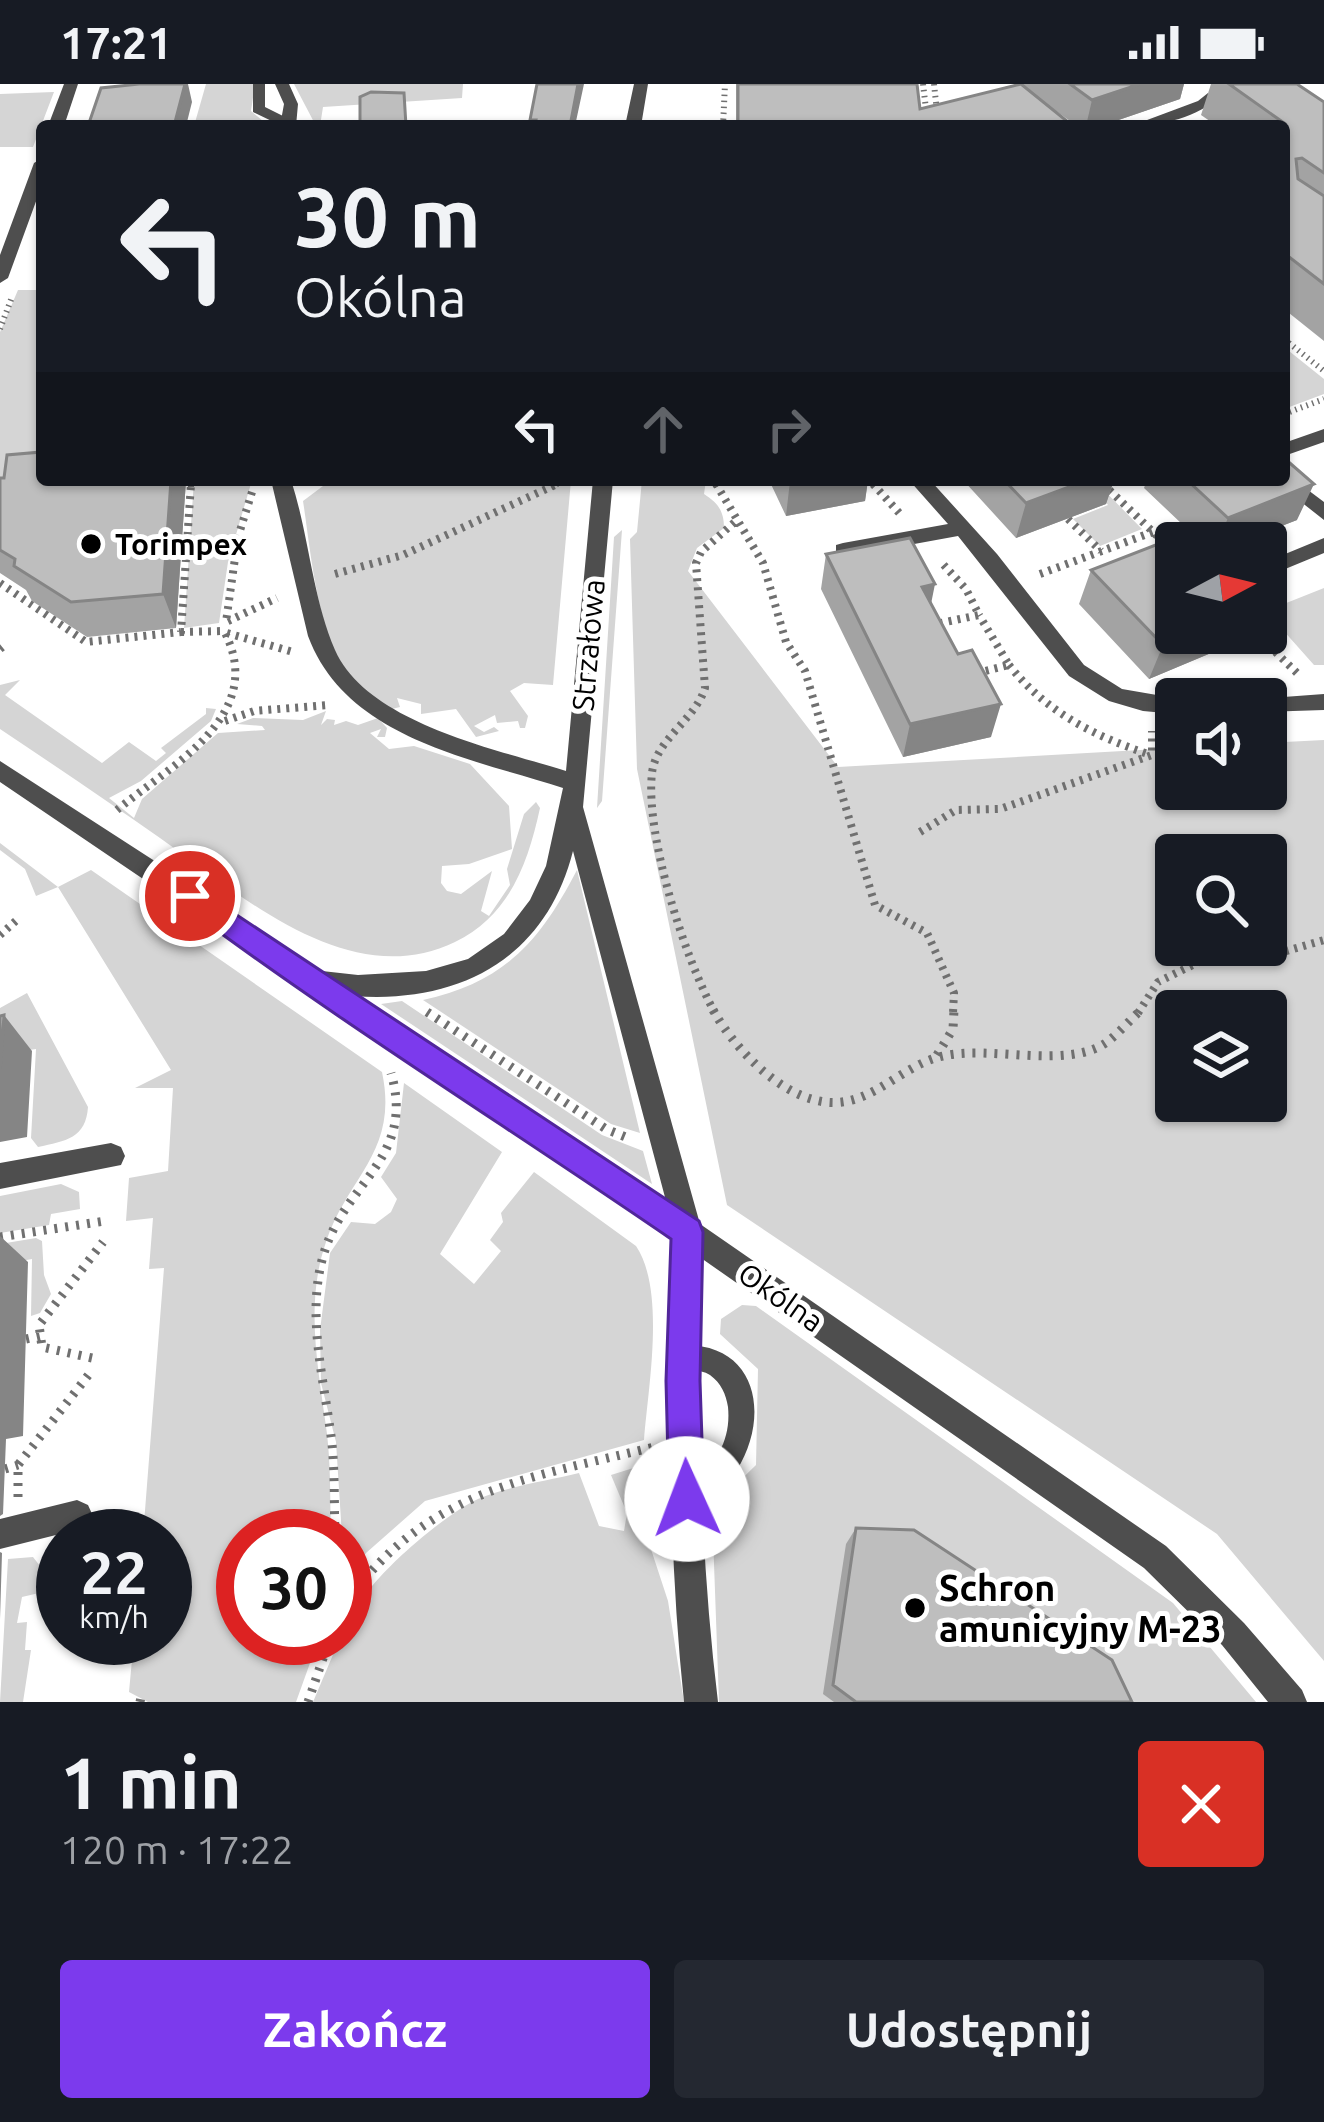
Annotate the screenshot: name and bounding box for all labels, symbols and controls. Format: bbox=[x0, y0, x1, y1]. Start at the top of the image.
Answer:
text: 17:21 bbox=[60, 17, 173, 68]
icon: left bbox=[96, 168, 252, 324]
text: 30 m bbox=[294, 169, 481, 263]
text: Okólna bbox=[294, 267, 466, 327]
icon: left bbox=[504, 396, 570, 462]
icon: ahead bbox=[630, 396, 696, 462]
icon: right bbox=[756, 396, 822, 462]
north arrow bbox=[1155, 522, 1287, 654]
map controls bbox=[1155, 522, 1287, 1122]
place label: Torimpex bbox=[115, 527, 247, 561]
marker: Torimpex bbox=[78, 531, 104, 557]
street label: Strzałowa bbox=[565, 578, 611, 712]
button: sound bbox=[1155, 678, 1287, 810]
button: search bbox=[1155, 834, 1287, 966]
pin bbox=[139, 845, 241, 947]
icon: arrive bbox=[157, 863, 223, 929]
button: layers bbox=[1155, 990, 1287, 1122]
street label: Okólna bbox=[732, 1256, 830, 1338]
position arrow bbox=[624, 1436, 750, 1562]
speed limit sign: 30 bbox=[216, 1509, 372, 1665]
text: 22 bbox=[80, 1538, 148, 1605]
place label: Schron amunicyjny M-23 bbox=[939, 1567, 1221, 1649]
marker: Schron amunicyjny M-23 bbox=[902, 1595, 928, 1621]
text: km/h bbox=[79, 1600, 149, 1634]
button: close bbox=[1138, 1741, 1264, 1867]
text: 1 min bbox=[60, 1742, 242, 1823]
text: 120 m · 17:22 bbox=[60, 1828, 294, 1871]
button: Zakończ bbox=[60, 1960, 650, 2098]
button: Udostępnij bbox=[674, 1960, 1264, 2098]

